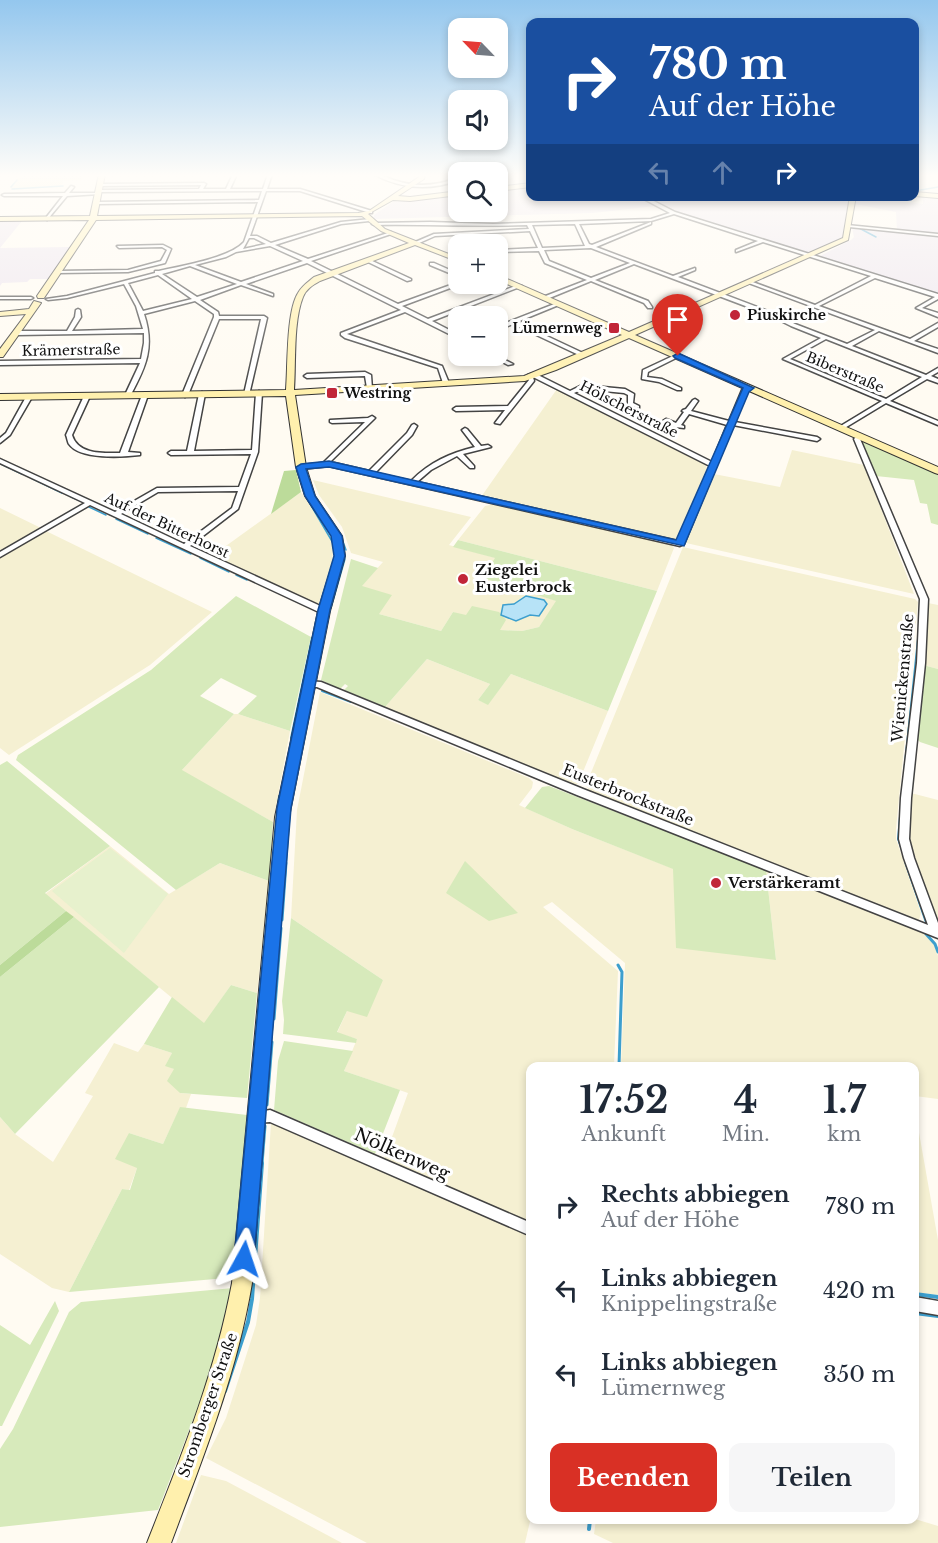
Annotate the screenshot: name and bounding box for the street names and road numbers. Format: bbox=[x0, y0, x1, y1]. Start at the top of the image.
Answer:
street label: Krämerstraße bbox=[21, 340, 121, 360]
street label: Biberstraße bbox=[803, 347, 887, 397]
street label: Hölscherstraße bbox=[577, 376, 681, 442]
street label: Auf der Bitterhorst bbox=[101, 488, 233, 562]
street label: Wienickenstraße bbox=[887, 613, 918, 744]
street label: Eusterbrockstraße bbox=[560, 760, 697, 830]
street label: Nölkenweg bbox=[351, 1123, 453, 1185]
street label: Stromberger Straße bbox=[174, 1330, 241, 1480]

